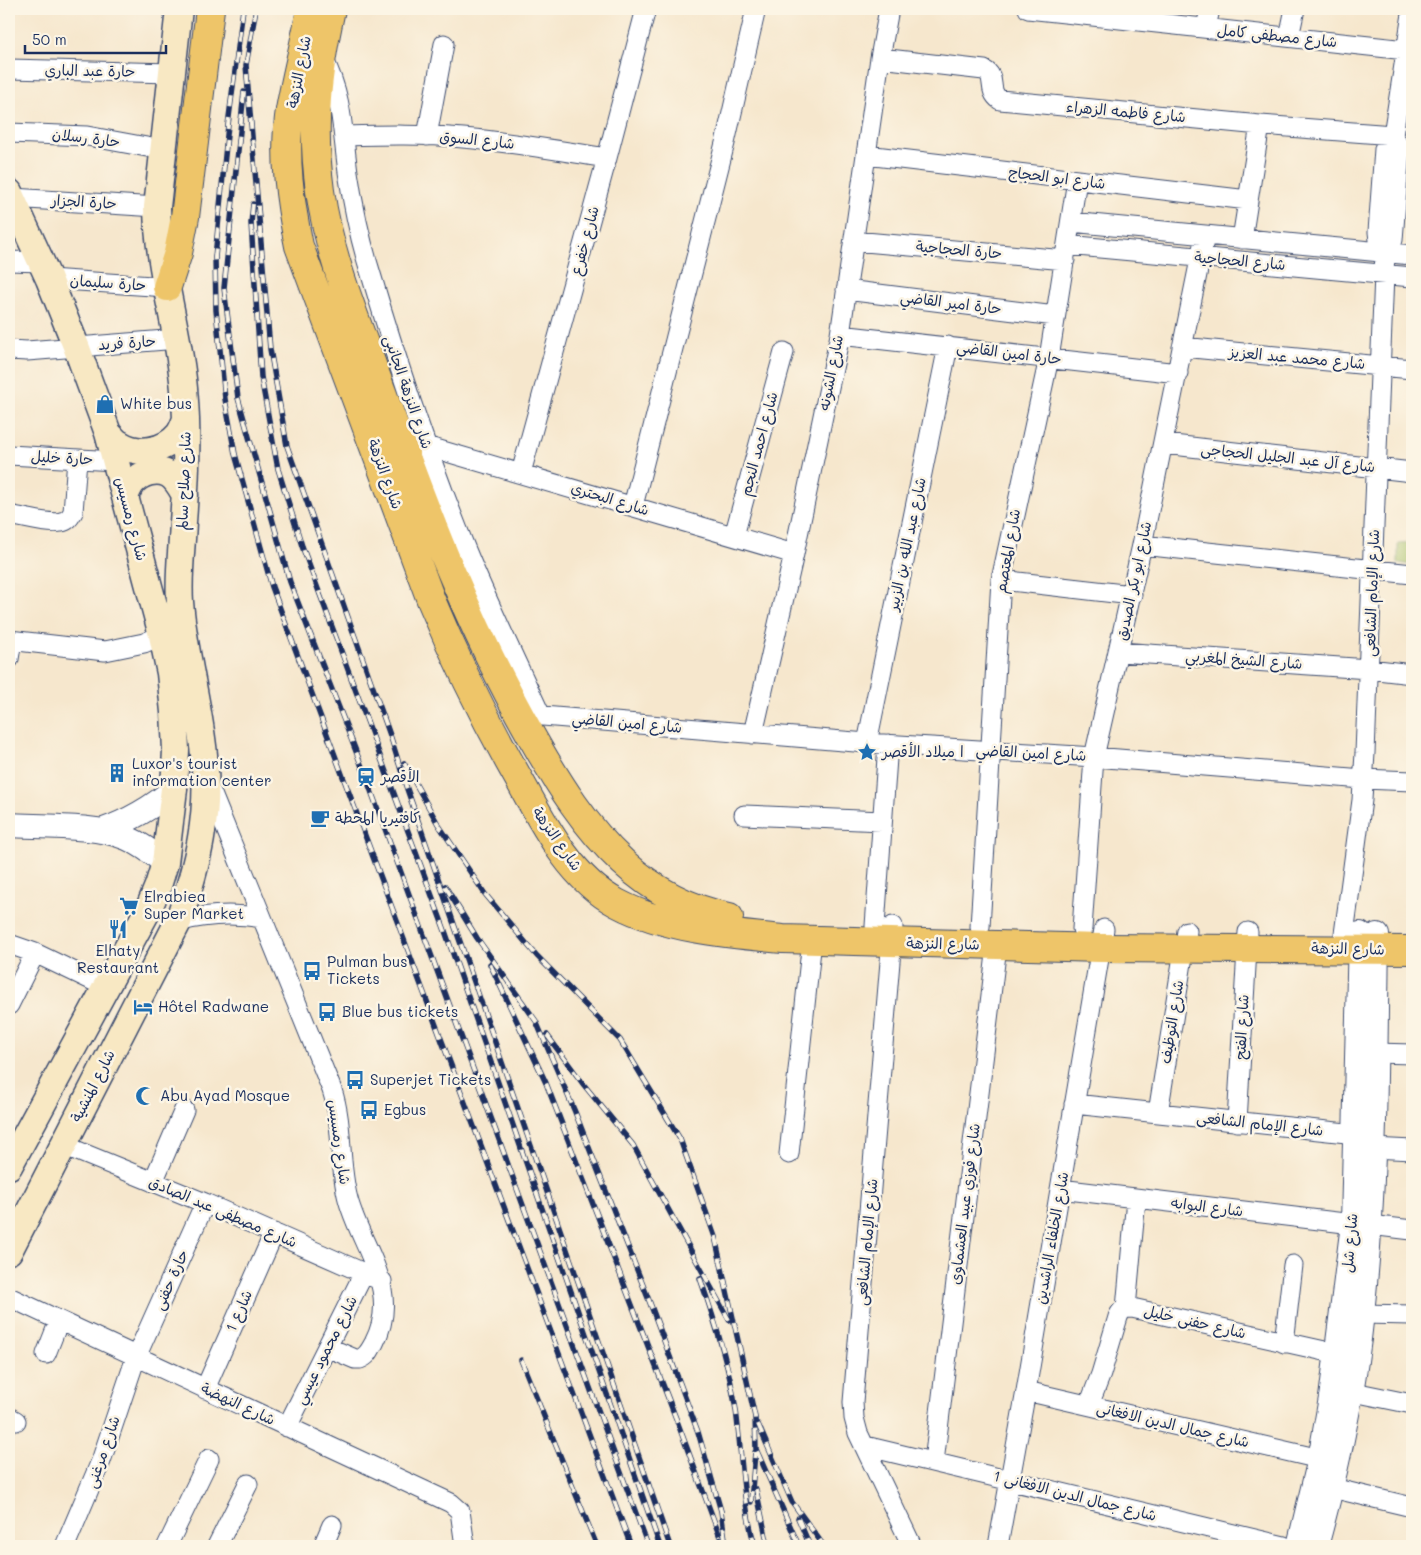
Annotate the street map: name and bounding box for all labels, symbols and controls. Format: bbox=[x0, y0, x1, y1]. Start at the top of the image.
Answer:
street label: شارع مصطفى كامل bbox=[1216, 19, 1338, 52]
scale bar bbox=[25, 22, 166, 54]
text: 50 m bbox=[32, 29, 67, 49]
street label: شارع النزهة bbox=[281, 34, 316, 110]
street label: حارة عبد الباري bbox=[44, 59, 136, 83]
street label: شارع فاطمه الزهراء bbox=[1065, 96, 1187, 127]
street label: حارة رسلان bbox=[51, 123, 121, 151]
street label: شارع السوق bbox=[438, 125, 516, 154]
street label: شارع ابو الحجاج bbox=[1007, 161, 1107, 194]
street label: حارة الجزار bbox=[50, 189, 117, 213]
street label: شارع خفرع bbox=[565, 204, 604, 278]
street label: حارة الحجاجية bbox=[915, 235, 1003, 263]
street label: شارع الحجاجية bbox=[1194, 246, 1287, 275]
street label: حارة سليمان bbox=[69, 269, 147, 295]
street label: حارة امير القاضي bbox=[899, 286, 1003, 322]
street label: حارة فريد bbox=[97, 330, 156, 354]
street label: شارع النزهة الجانبى bbox=[379, 332, 438, 452]
street label: شارع الشونه bbox=[813, 333, 848, 413]
street label: حارة امين القاضي bbox=[955, 336, 1063, 372]
street label: شارع محمد عبد العزيز bbox=[1226, 341, 1366, 374]
street label: شارع احمد النجم bbox=[734, 389, 784, 499]
shop icon: White bus bbox=[94, 393, 116, 415]
place label: White bus bbox=[120, 393, 192, 413]
street label: شارع صلاح سالم bbox=[171, 431, 197, 531]
street label: شارع النزهة bbox=[363, 436, 408, 512]
street label: شارع آل عبد الجليل الحجاجى bbox=[1200, 438, 1376, 477]
street label: حارة خليل bbox=[30, 445, 94, 469]
street label: شارع رمسيس bbox=[110, 475, 153, 563]
street label: شارع عبد الله بن الزبير bbox=[882, 475, 931, 614]
street label: شارع البحتري bbox=[568, 477, 652, 521]
street label: شارع المعتصم bbox=[990, 507, 1026, 595]
street label: شارع ابو بكر الصديق bbox=[1111, 519, 1156, 642]
street label: شارع الإمام الشافعى bbox=[1359, 529, 1385, 657]
street label: شارع الشيخ المغربي bbox=[1185, 645, 1303, 677]
street label: شارع امين القاضي bbox=[571, 707, 683, 741]
street label: شارع امين القاضي bbox=[975, 739, 1087, 769]
place icon: ا ميلاد الأقصر bbox=[856, 741, 878, 763]
place label: ا ميلاد الأقصر bbox=[880, 741, 964, 761]
place label: Luxor's tourist information center bbox=[132, 753, 272, 790]
building icon: Luxor's tourist information center bbox=[106, 762, 128, 784]
station icon: الأقصر bbox=[355, 766, 377, 788]
place label: الأقصر bbox=[379, 766, 419, 786]
street label: شارع النزهة bbox=[528, 803, 587, 875]
cafe icon: كافتيريا المحطة bbox=[309, 807, 331, 829]
place label: كافتيريا المحطة bbox=[335, 807, 420, 827]
place label: Elrabiea Super Market bbox=[144, 886, 244, 923]
supermarket icon: Elrabiea Super Market bbox=[118, 895, 140, 917]
restaurant icon: Elhaty Restaurant bbox=[107, 918, 129, 940]
street label: شارع النزهة bbox=[906, 932, 980, 955]
street label: شارع النزهة bbox=[1311, 937, 1385, 960]
place label: Elhaty Restaurant bbox=[77, 940, 159, 977]
place label: Pulman bus Tickets bbox=[327, 951, 408, 988]
bus stop icon: Pulman bus Tickets bbox=[301, 960, 323, 982]
street label: شارع التوظيف bbox=[1155, 979, 1188, 1065]
street label: شارع الفتح bbox=[1229, 994, 1254, 1060]
hotel icon: Hôtel Radwane bbox=[132, 996, 154, 1018]
place label: Hôtel Radwane bbox=[158, 996, 269, 1016]
bus stop icon: Blue bus tickets bbox=[316, 1001, 338, 1023]
place label: Blue bus tickets bbox=[342, 1001, 458, 1021]
street label: شارع المنشية bbox=[65, 1046, 120, 1126]
bus stop icon: Superjet Tickets bbox=[344, 1069, 366, 1091]
place label: Superjet Tickets bbox=[370, 1069, 491, 1089]
mosque icon: Abu Ayad Mosque bbox=[134, 1085, 156, 1107]
place label: Abu Ayad Mosque bbox=[160, 1085, 290, 1105]
street label: شارع رمسيس bbox=[323, 1098, 356, 1186]
bus stop icon: Egbus bbox=[358, 1099, 380, 1121]
place label: Egbus bbox=[384, 1099, 426, 1119]
street label: شارع الإمام الشافعى bbox=[1195, 1106, 1325, 1142]
street label: شارع فوزي عبيد العشماوى bbox=[944, 1122, 986, 1286]
street label: شارع الخلفاء الراشدين bbox=[1030, 1170, 1074, 1306]
street label: شارع مصطفى عبد الصادق bbox=[146, 1171, 300, 1252]
street label: شارع الإمام الشافعى bbox=[850, 1178, 884, 1306]
street label: شارع البوابه bbox=[1170, 1192, 1244, 1221]
street label: شارع شل bbox=[1336, 1212, 1363, 1274]
street label: حارة حفنى bbox=[148, 1246, 193, 1313]
street label: شارع 1 bbox=[220, 1286, 257, 1335]
street label: شارع محمود عيسي bbox=[289, 1292, 365, 1409]
street label: شارع حفنى خليل bbox=[1142, 1300, 1248, 1343]
street label: شارع النهضة bbox=[198, 1377, 279, 1430]
street label: شارع جمال الدين الافغانى bbox=[1095, 1397, 1252, 1452]
street label: شارع مرغنى bbox=[80, 1413, 125, 1491]
street label: شارع جمال الدين الافغانى 1 bbox=[991, 1465, 1159, 1526]

